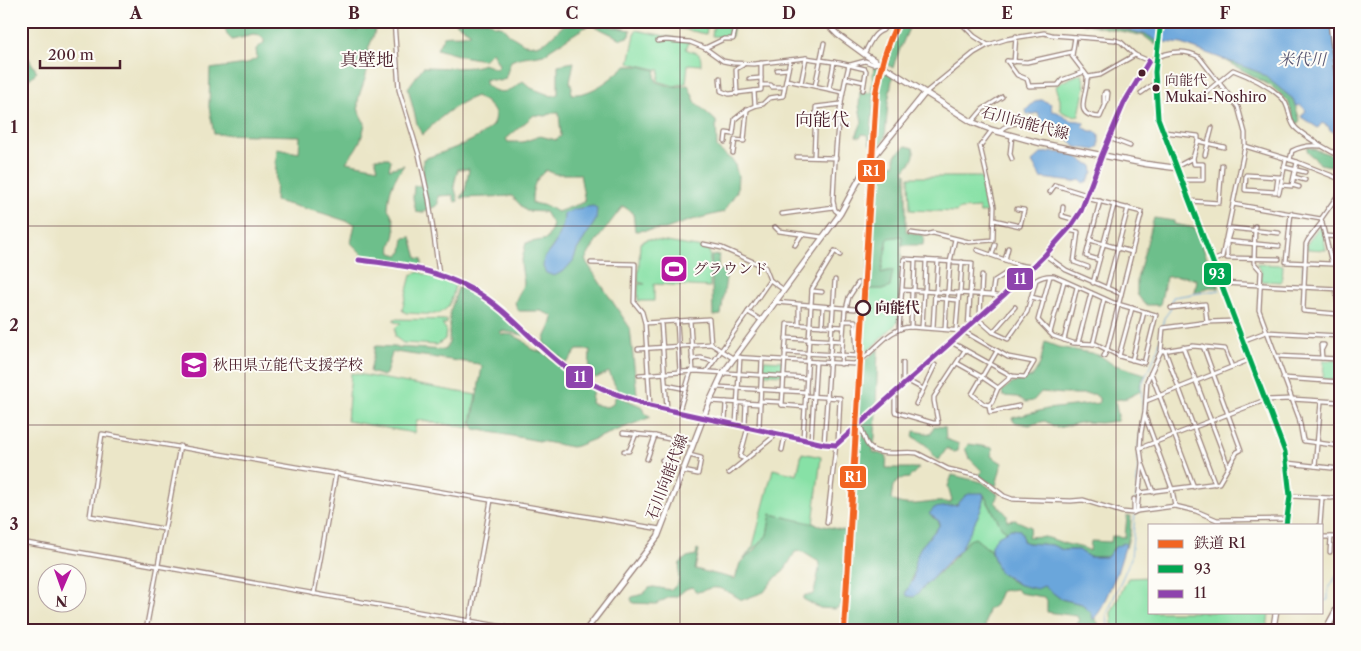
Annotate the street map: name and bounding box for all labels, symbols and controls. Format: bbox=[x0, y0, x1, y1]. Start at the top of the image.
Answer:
text: A bbox=[129, 3, 143, 23]
text: B bbox=[348, 3, 360, 23]
text: C bbox=[566, 3, 578, 23]
text: D bbox=[782, 3, 796, 23]
text: E bbox=[1001, 3, 1013, 23]
text: F bbox=[1220, 3, 1231, 23]
scale bar bbox=[40, 38, 120, 70]
text: 200 m bbox=[48, 45, 94, 64]
district label: 真壁地 bbox=[340, 49, 394, 71]
water label: 米代川 bbox=[1278, 49, 1328, 69]
unlabelled marker bbox=[1137, 68, 1147, 78]
place label: 向能代 Mukai-Noshiro bbox=[1165, 71, 1267, 106]
marker: 向能代 Mukai-Noshiro bbox=[1151, 83, 1161, 93]
street label: 石川向能代線 bbox=[979, 102, 1071, 143]
district label: 向能代 bbox=[795, 109, 849, 131]
text: 1 bbox=[10, 117, 18, 137]
line badge: R1 bbox=[857, 159, 886, 183]
text: R1 bbox=[862, 162, 880, 180]
sports icon: グラウンド bbox=[659, 254, 689, 284]
place label: グラウンド bbox=[693, 259, 768, 278]
line badge: 93 bbox=[1203, 262, 1232, 286]
text: 93 bbox=[1209, 265, 1225, 283]
line badge: 11 bbox=[1006, 267, 1034, 291]
text: 11 bbox=[1014, 270, 1027, 288]
place label: 向能代 bbox=[875, 298, 920, 317]
marker: 向能代 bbox=[855, 300, 871, 316]
text: 2 bbox=[9, 315, 19, 335]
school or university icon: 秋田県立能代支援学校 bbox=[179, 350, 209, 380]
place label: 秋田県立能代支援学校 bbox=[213, 355, 363, 374]
line badge: 11 bbox=[565, 365, 594, 389]
text: 11 bbox=[574, 368, 587, 386]
street label: 石川向能代線 bbox=[642, 431, 692, 522]
line badge: R1 bbox=[839, 465, 867, 489]
text: R1 bbox=[844, 468, 862, 486]
text: 3 bbox=[9, 514, 19, 534]
legend bbox=[1148, 524, 1324, 614]
text: 鉄道 R1 bbox=[1194, 533, 1247, 552]
text: 93 bbox=[1194, 559, 1211, 578]
north arrow bbox=[38, 564, 88, 614]
text: 11 bbox=[1194, 583, 1207, 602]
text: N bbox=[55, 592, 68, 610]

